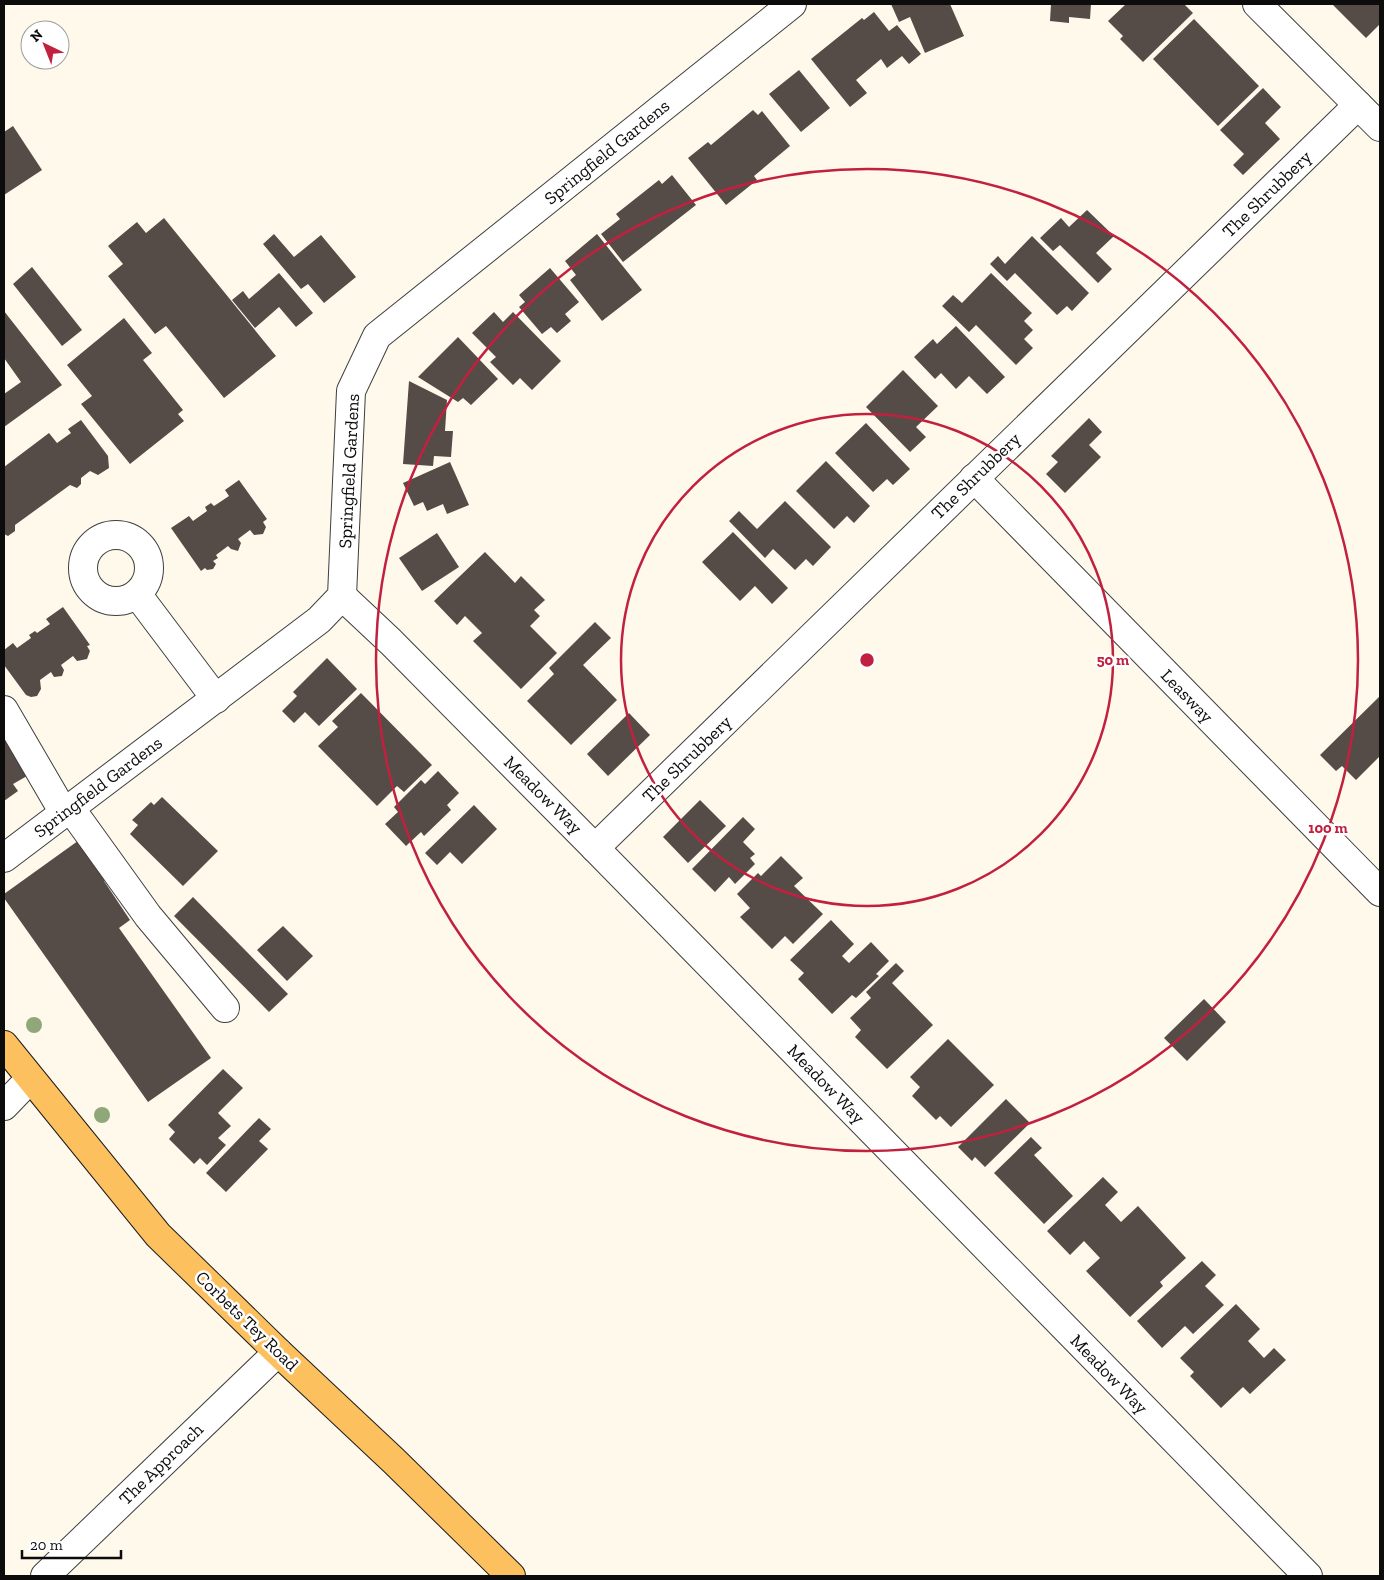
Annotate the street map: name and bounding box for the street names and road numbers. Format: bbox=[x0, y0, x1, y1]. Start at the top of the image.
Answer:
street label: Springfield Gardens bbox=[540, 95, 674, 209]
street label: The Shrubbery bbox=[1218, 145, 1317, 242]
street label: Springfield Gardens bbox=[334, 393, 364, 549]
street label: The Shrubbery bbox=[927, 427, 1026, 524]
street label: Leasway bbox=[1156, 665, 1218, 728]
street label: The Shrubbery bbox=[638, 710, 737, 807]
street label: Springfield Gardens bbox=[29, 732, 167, 842]
street label: Meadow Way bbox=[499, 751, 587, 839]
street label: Meadow Way bbox=[783, 1040, 870, 1129]
street label: Corbets Tey Road bbox=[191, 1266, 303, 1376]
street label: Meadow Way bbox=[1066, 1330, 1153, 1419]
street label: The Approach bbox=[114, 1418, 208, 1510]

